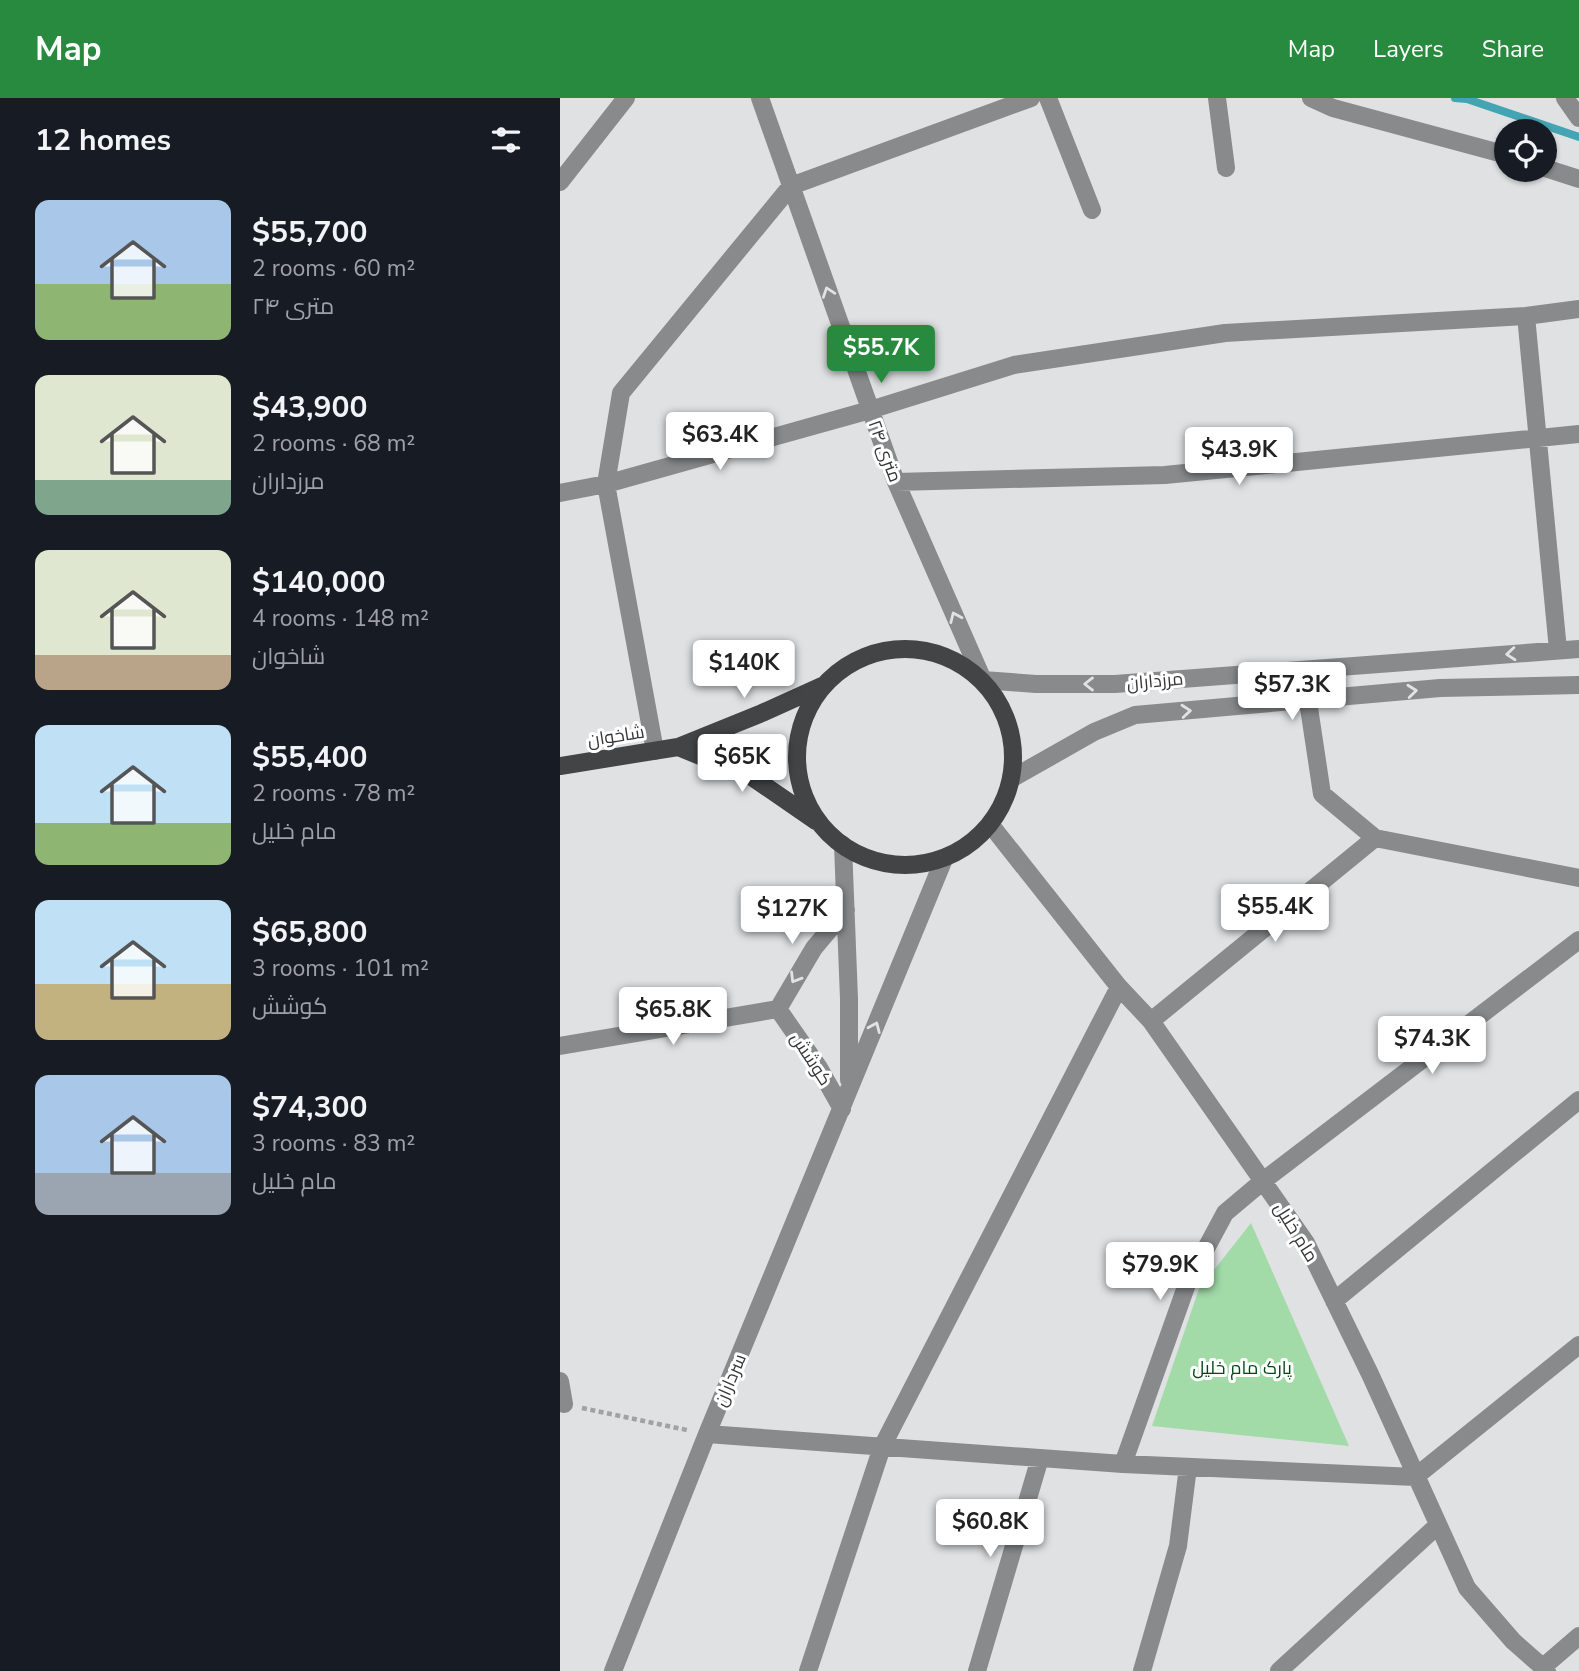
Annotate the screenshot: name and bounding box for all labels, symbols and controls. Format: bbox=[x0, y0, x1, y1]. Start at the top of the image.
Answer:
text: Map bbox=[35, 27, 102, 72]
text: Map bbox=[1288, 33, 1335, 65]
text: Layers bbox=[1373, 33, 1444, 65]
text: Share bbox=[1482, 33, 1544, 65]
map controls bbox=[1494, 119, 1557, 182]
button: locate bbox=[1494, 119, 1557, 182]
text: 12 homes bbox=[35, 120, 171, 161]
icon: filters bbox=[487, 121, 525, 159]
text: $55,700 bbox=[252, 212, 367, 253]
icon: home bbox=[91, 228, 175, 312]
text: 2 rooms · 60 m² bbox=[252, 253, 415, 284]
one-way arrow bbox=[822, 286, 836, 298]
text: ۲۴ متری bbox=[252, 291, 334, 322]
pin: $55.7K bbox=[824, 326, 938, 385]
text: $55.7K bbox=[843, 332, 919, 363]
text: $43,900 bbox=[252, 387, 367, 428]
icon: home bbox=[91, 403, 175, 487]
pin: $63.4K bbox=[663, 412, 777, 472]
street label: ۲۴ متری bbox=[863, 417, 907, 485]
text: $63.4K bbox=[682, 419, 758, 450]
text: 2 rooms · 68 m² bbox=[252, 428, 415, 459]
pin: $43.9K bbox=[1182, 428, 1296, 487]
text: $43.9K bbox=[1201, 434, 1277, 465]
text: مرزداران bbox=[252, 466, 325, 497]
text: $140,000 bbox=[252, 562, 385, 603]
icon: home bbox=[91, 578, 175, 662]
text: 4 rooms · 148 m² bbox=[252, 603, 429, 634]
one-way arrow bbox=[949, 612, 963, 625]
pin: $140K bbox=[695, 640, 793, 700]
text: شاخوان bbox=[252, 641, 325, 672]
one-way arrow bbox=[1505, 646, 1516, 661]
text: $140K bbox=[709, 647, 779, 678]
pin: $57.3K bbox=[1235, 662, 1349, 722]
street label: مرزداران bbox=[1126, 667, 1184, 695]
text: $57.3K bbox=[1254, 669, 1330, 700]
one-way arrow bbox=[1083, 676, 1093, 692]
one-way arrow bbox=[1407, 684, 1418, 699]
one-way arrow bbox=[1180, 704, 1191, 719]
street label: شاخوان bbox=[586, 720, 646, 752]
pin: $65K bbox=[701, 734, 783, 794]
text: $55,400 bbox=[252, 737, 367, 778]
text: $65K bbox=[714, 741, 770, 772]
icon: home bbox=[91, 753, 175, 837]
text: 2 rooms · 78 m² bbox=[252, 778, 415, 809]
text: مام خلیل bbox=[252, 816, 337, 847]
pin: $55.4K bbox=[1218, 884, 1332, 944]
pin: $127K bbox=[743, 886, 841, 946]
text: $55.4K bbox=[1237, 891, 1313, 922]
text: $127K bbox=[757, 893, 827, 924]
text: $65,800 bbox=[252, 912, 367, 953]
icon: home bbox=[91, 928, 175, 1012]
text: 3 rooms · 101 m² bbox=[252, 953, 429, 984]
one-way arrow bbox=[791, 971, 804, 984]
pin: $65.8K bbox=[616, 988, 730, 1047]
text: کوشش bbox=[252, 991, 327, 1022]
text: $65.8K bbox=[635, 994, 711, 1025]
pin: $74.3K bbox=[1375, 1016, 1489, 1076]
one-way arrow bbox=[867, 1022, 881, 1034]
text: $74.3K bbox=[1394, 1023, 1470, 1054]
street label: کوشش bbox=[785, 1028, 837, 1090]
text: $74,300 bbox=[252, 1087, 367, 1128]
icon: home bbox=[91, 1103, 175, 1187]
text: 3 rooms · 83 m² bbox=[252, 1128, 415, 1159]
text: مام خلیل bbox=[252, 1166, 337, 1197]
street label: مام خلیل bbox=[1268, 1198, 1324, 1266]
pin: $79.9K bbox=[1103, 1242, 1217, 1302]
text: $79.9K bbox=[1122, 1249, 1198, 1280]
street label: سرداران bbox=[708, 1350, 752, 1410]
park label: پارک مام خلیل bbox=[1192, 1356, 1292, 1380]
pin: $60.8K bbox=[933, 1500, 1047, 1559]
text: $60.8K bbox=[952, 1506, 1028, 1537]

